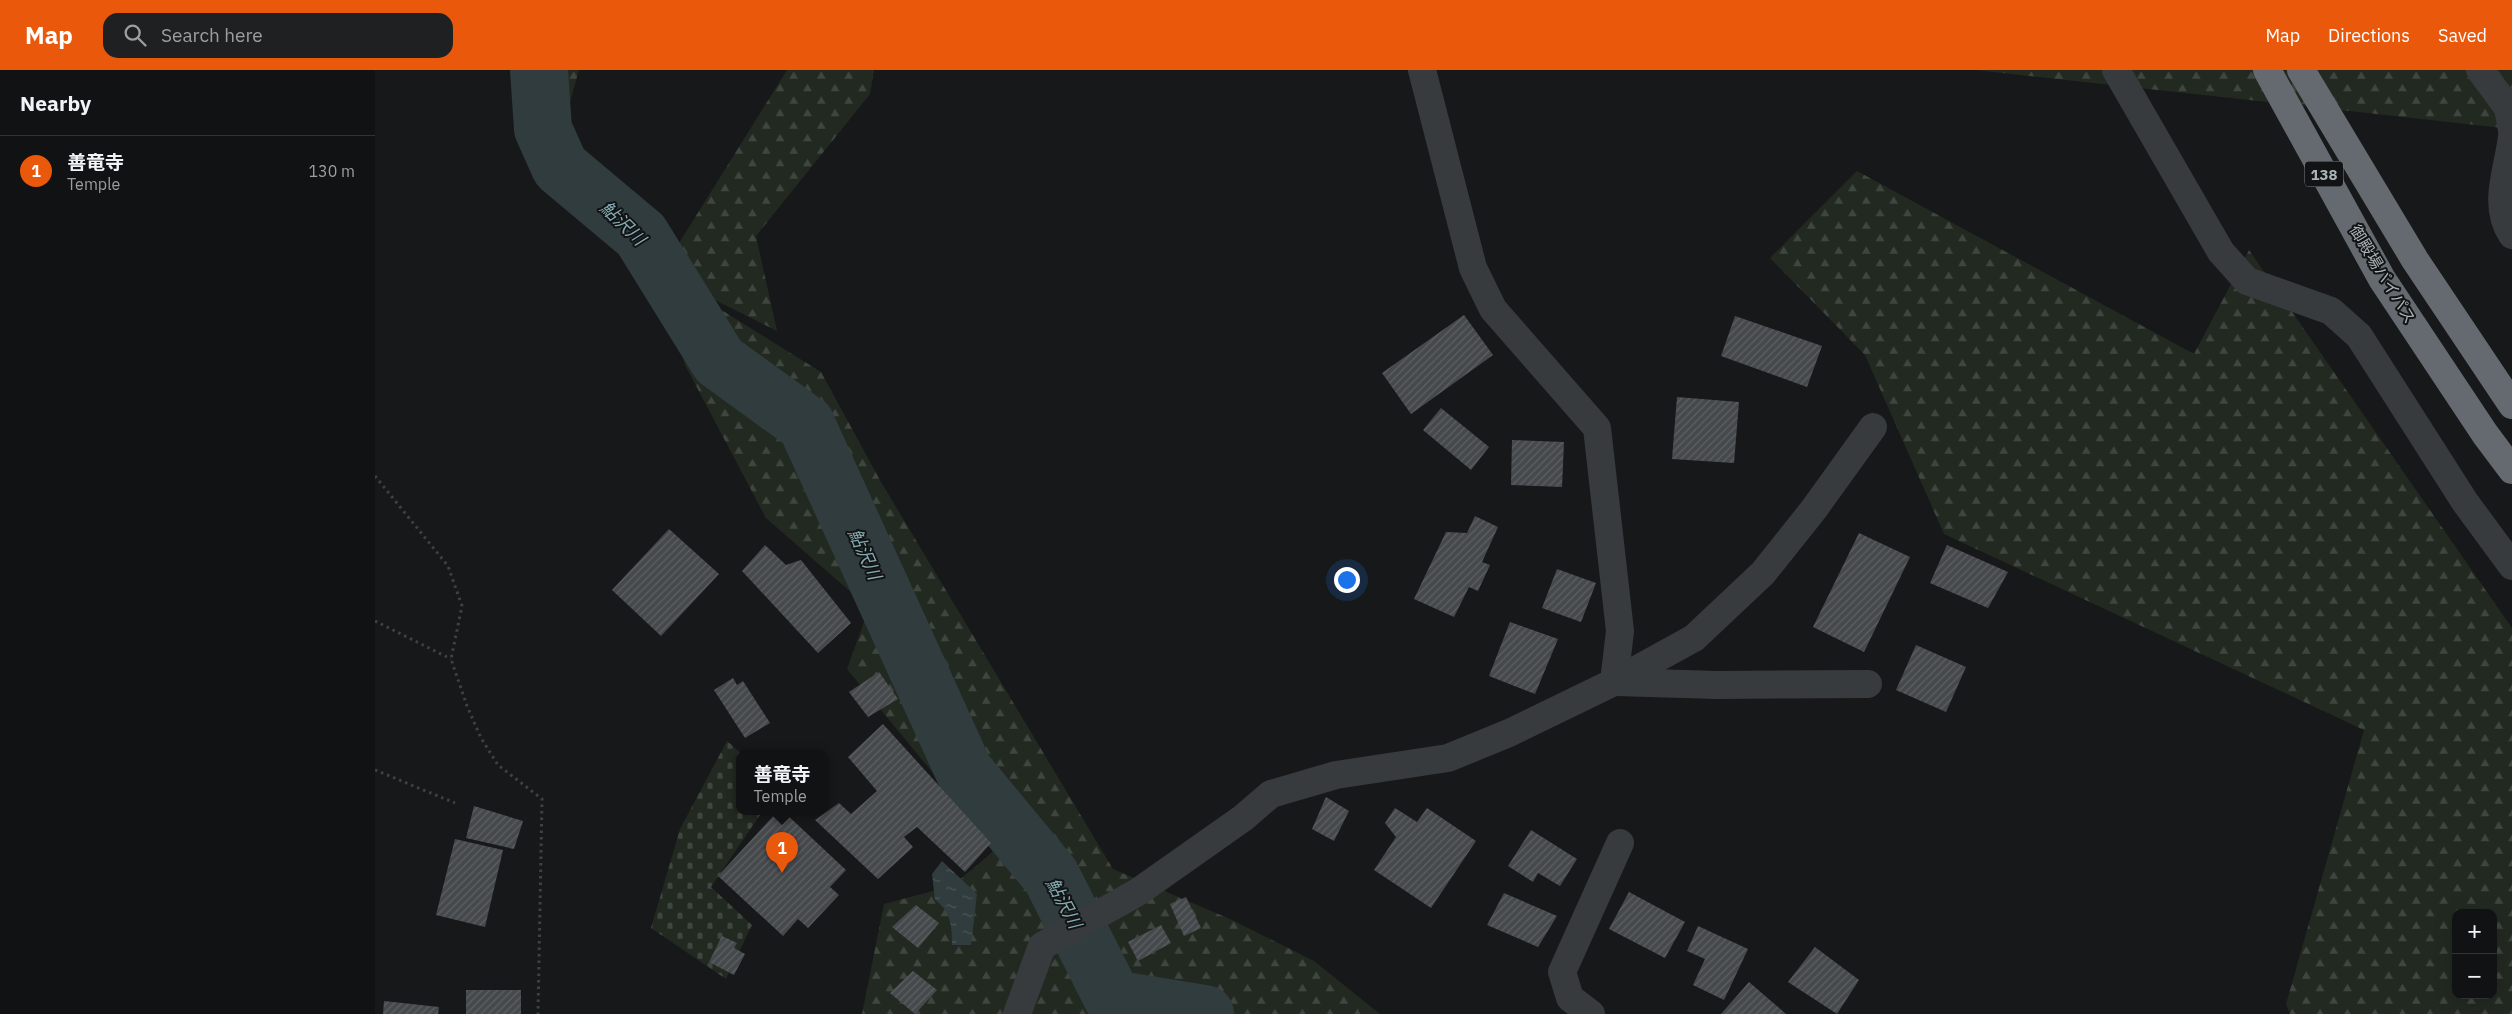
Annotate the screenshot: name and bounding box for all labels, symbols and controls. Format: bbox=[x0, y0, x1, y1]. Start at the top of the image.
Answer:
search box bbox=[103, 13, 453, 58]
text: Map bbox=[25, 19, 73, 51]
icon: search bbox=[121, 21, 149, 49]
text: Search here bbox=[161, 23, 263, 47]
text: Map bbox=[2265, 24, 2300, 47]
text: Directions bbox=[2328, 24, 2410, 47]
text: Saved bbox=[2438, 24, 2487, 47]
text: Nearby bbox=[20, 89, 91, 117]
text: 善竜寺 bbox=[67, 150, 124, 174]
text: 1 bbox=[31, 161, 41, 181]
text: 130 m bbox=[308, 161, 355, 181]
road number: 138 bbox=[2305, 162, 2343, 186]
text: Temple bbox=[67, 174, 120, 194]
water label: 鮎沢川 bbox=[596, 196, 652, 251]
street label: 御殿場バイパス bbox=[2346, 221, 2420, 327]
water label: 鮎沢川 bbox=[844, 525, 887, 585]
your location bbox=[1334, 567, 1360, 593]
popup bbox=[736, 750, 828, 815]
text: 善竜寺 bbox=[753, 762, 811, 786]
text: Temple bbox=[753, 786, 807, 806]
pin: 1 bbox=[766, 832, 798, 873]
water label: 鮎沢川 bbox=[1041, 874, 1088, 934]
map controls bbox=[2452, 909, 2497, 999]
button: + bbox=[2452, 909, 2497, 954]
button: − bbox=[2452, 954, 2497, 999]

